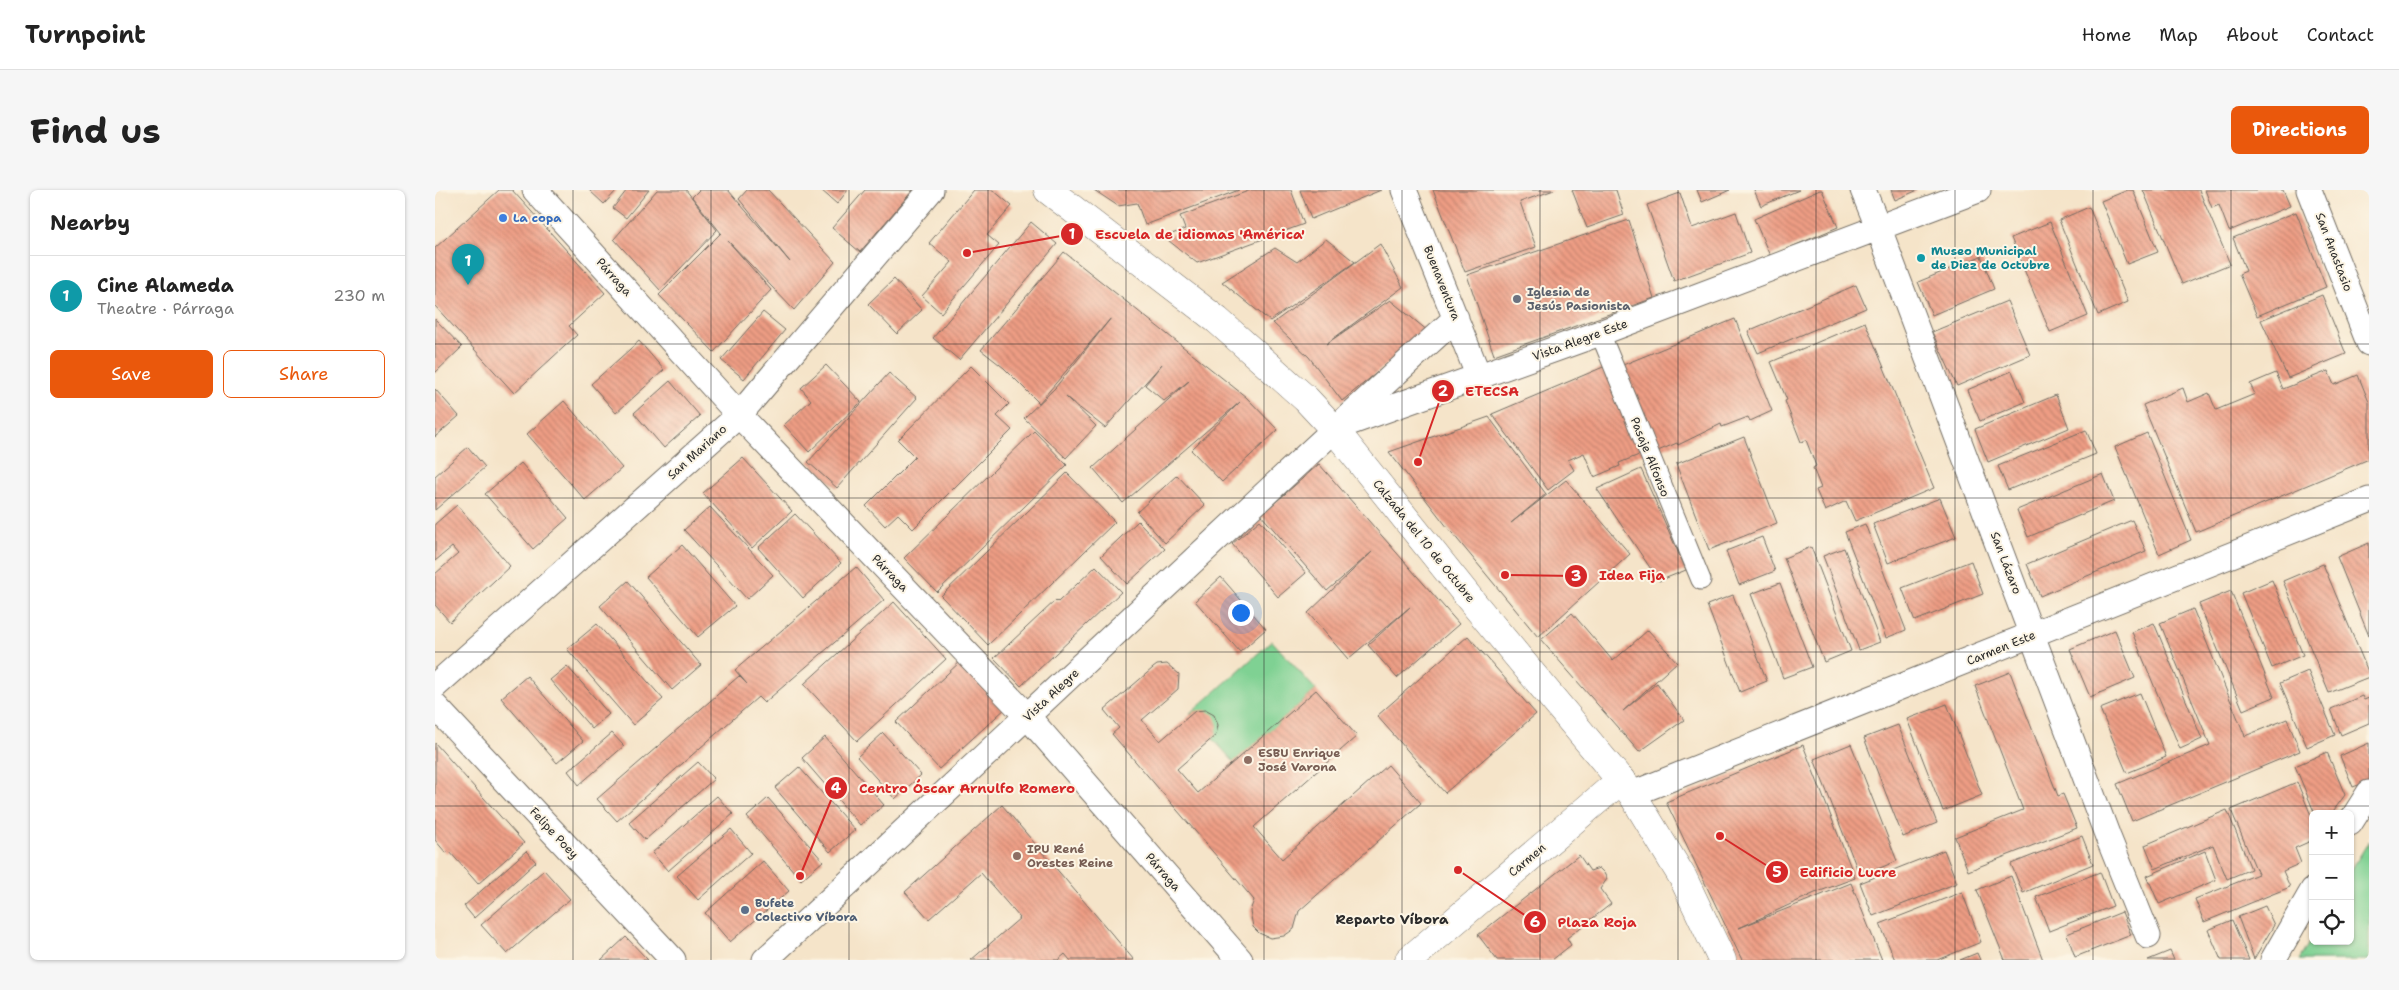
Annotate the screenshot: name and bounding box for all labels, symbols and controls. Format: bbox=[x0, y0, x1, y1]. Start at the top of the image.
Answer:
text: Turnpoint bbox=[25, 19, 146, 51]
text: Home bbox=[2082, 23, 2131, 47]
text: Map bbox=[2159, 23, 2198, 47]
text: About bbox=[2226, 23, 2279, 47]
text: Contact bbox=[2307, 23, 2374, 47]
button: Directions bbox=[2231, 106, 2369, 154]
text: Find us bbox=[30, 107, 161, 154]
text: Nearby bbox=[50, 209, 130, 237]
place label: La copa bbox=[513, 210, 562, 226]
street label: San Anastasio bbox=[2312, 210, 2356, 294]
marker: La copa bbox=[497, 212, 509, 224]
callout: Escuela de idiomas 'América' bbox=[1060, 219, 1315, 248]
text: 1 bbox=[1069, 224, 1076, 244]
text: Escuela de idiomas 'América' bbox=[1095, 225, 1305, 243]
street label: Buenaventura bbox=[1420, 243, 1464, 323]
place label: Museo Municipal de Diez de Octubre bbox=[1931, 243, 2050, 273]
pin: 1 bbox=[452, 244, 484, 285]
marker: Museo Municipal de Diez de Octubre bbox=[1915, 252, 1927, 264]
street label: Párraga bbox=[593, 255, 636, 300]
text: Cine Alameda bbox=[97, 273, 234, 298]
place label: Iglesia de Jesús Pasionista bbox=[1527, 284, 1631, 314]
text: 1 bbox=[62, 285, 70, 306]
text: 230 m bbox=[333, 285, 385, 306]
marker: Iglesia de Jesús Pasionista bbox=[1511, 293, 1523, 305]
text: Theatre · Párraga bbox=[97, 298, 234, 319]
street label: Vista Alegre Este bbox=[1530, 315, 1630, 365]
button: Save bbox=[50, 350, 213, 398]
button: Share bbox=[223, 350, 385, 398]
callout: ETECSA bbox=[1430, 376, 1529, 405]
text: 2 bbox=[1438, 381, 1449, 401]
text: ETECSA bbox=[1465, 382, 1519, 400]
street label: Pasaje Alfonso bbox=[1627, 415, 1673, 499]
street label: San Mariano bbox=[664, 421, 730, 483]
street label: Calzada del 10 de Octubre bbox=[1369, 476, 1479, 606]
street label: San Lázaro bbox=[1987, 529, 2025, 597]
street label: Párraga bbox=[868, 551, 912, 595]
callout: Idea Fija bbox=[1564, 561, 1675, 590]
text: 3 bbox=[1571, 566, 1581, 586]
text: Idea Fija bbox=[1599, 566, 1665, 584]
your location bbox=[1228, 600, 1254, 626]
street label: Carmen Este bbox=[1964, 627, 2038, 669]
street label: Vista Alegre bbox=[1019, 665, 1083, 725]
place label: ESBU Enrique José Varona bbox=[1258, 745, 1340, 775]
marker: ESBU Enrique José Varona bbox=[1242, 754, 1254, 766]
callout: Centro Óscar Arnulfo Romero bbox=[824, 774, 1085, 803]
text: 4 bbox=[831, 778, 842, 798]
text: Centro Óscar Arnulfo Romero bbox=[859, 779, 1075, 797]
street label: Felipe Poey bbox=[526, 804, 582, 862]
map controls bbox=[2309, 810, 2354, 945]
button: + bbox=[2309, 810, 2354, 855]
street label: Carmen bbox=[1505, 840, 1549, 880]
place label: IPU René Orestes Reine bbox=[1027, 841, 1113, 871]
street label: Párraga bbox=[1142, 849, 1184, 895]
marker: IPU René Orestes Reine bbox=[1011, 850, 1023, 862]
button: − bbox=[2309, 855, 2354, 900]
callout: Edificio Lucre bbox=[1764, 858, 1906, 887]
text: 5 bbox=[1772, 862, 1782, 882]
text: Edificio Lucre bbox=[1800, 863, 1896, 881]
place label: Bufete Colectivo Víbora bbox=[755, 895, 858, 925]
button: locate bbox=[2309, 900, 2354, 945]
marker: Bufete Colectivo Víbora bbox=[739, 904, 751, 916]
callout: Plaza Roja bbox=[1523, 907, 1647, 936]
district label: Reparto Víbora bbox=[1336, 910, 1449, 928]
text: 6 bbox=[1530, 912, 1540, 932]
text: Plaza Roja bbox=[1558, 913, 1637, 931]

